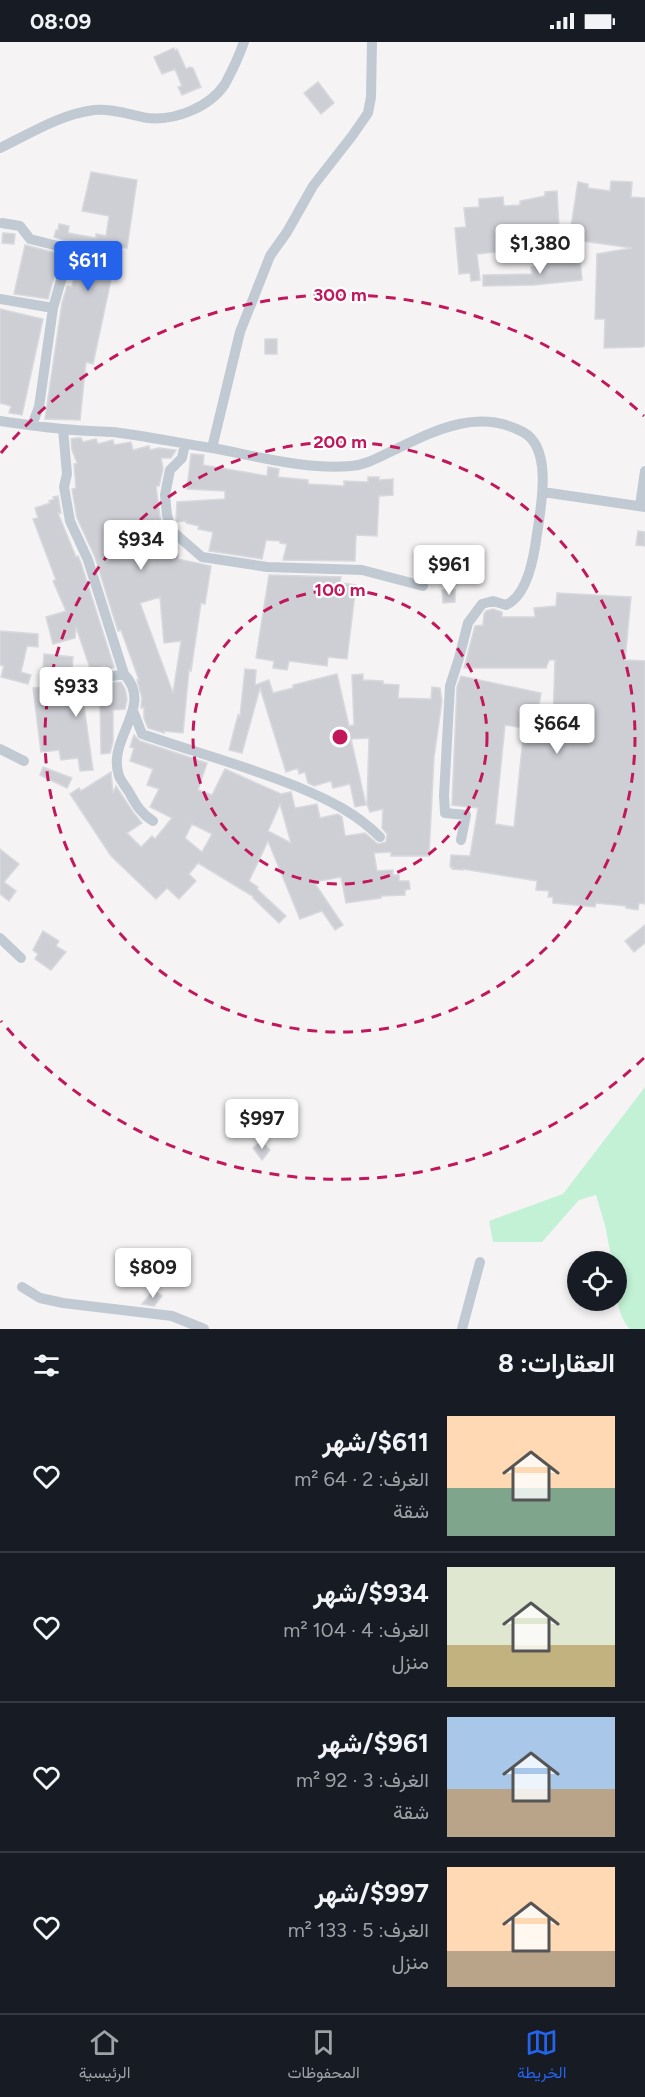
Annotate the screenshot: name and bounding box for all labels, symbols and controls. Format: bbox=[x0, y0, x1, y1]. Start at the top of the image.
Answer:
text: 08:09 bbox=[30, 8, 91, 35]
pin: $1,380 bbox=[491, 224, 589, 275]
text: $1,380 bbox=[510, 231, 570, 255]
pin: $611 bbox=[52, 241, 124, 292]
text: $611 bbox=[68, 248, 108, 272]
text: 300 m bbox=[313, 284, 367, 306]
text: 200 m bbox=[313, 431, 367, 453]
pin: $934 bbox=[105, 520, 177, 571]
text: $934 bbox=[118, 527, 164, 551]
pin: $961 bbox=[413, 545, 485, 596]
text: $961 bbox=[428, 552, 470, 576]
text: 100 m bbox=[315, 579, 365, 601]
pin: $933 bbox=[40, 667, 112, 718]
text: $933 bbox=[54, 674, 98, 698]
pin: $664 bbox=[521, 704, 593, 755]
text: $664 bbox=[534, 711, 580, 735]
centre of rings bbox=[330, 727, 350, 747]
pin: $997 bbox=[226, 1099, 298, 1150]
text: $997 bbox=[239, 1106, 285, 1130]
pin: $809 bbox=[117, 1248, 189, 1299]
map controls bbox=[567, 1251, 627, 1311]
button: locate bbox=[567, 1251, 627, 1311]
text: $809 bbox=[129, 1255, 177, 1279]
text: العقارات: 8 bbox=[498, 1347, 615, 1379]
icon: filters bbox=[30, 1349, 63, 1382]
text: $611/شهر bbox=[322, 1426, 429, 1458]
icon: home bbox=[495, 1440, 567, 1512]
icon: heart bbox=[30, 1460, 63, 1493]
text: الغرف: 2 · 64 m² bbox=[294, 1467, 429, 1491]
text: شقة bbox=[393, 1499, 429, 1523]
text: $934/شهر bbox=[313, 1577, 429, 1609]
icon: home bbox=[495, 1591, 567, 1663]
icon: heart bbox=[30, 1611, 63, 1644]
text: الغرف: 4 · 104 m² bbox=[283, 1618, 429, 1642]
text: منزل bbox=[392, 1650, 429, 1674]
text: $961/شهر bbox=[318, 1727, 429, 1759]
icon: home bbox=[495, 1741, 567, 1813]
icon: heart bbox=[30, 1761, 63, 1794]
text: الغرف: 3 · 92 m² bbox=[296, 1768, 429, 1792]
text: شقة bbox=[393, 1800, 429, 1824]
text: $997/شهر bbox=[315, 1877, 429, 1909]
icon: home bbox=[495, 1891, 567, 1963]
icon: heart bbox=[30, 1911, 63, 1944]
text: الغرف: 5 · 133 m² bbox=[288, 1918, 429, 1942]
text: منزل bbox=[392, 1950, 429, 1974]
tab: الرئيسية bbox=[79, 2026, 130, 2087]
tab: المحفوظات bbox=[288, 2026, 360, 2087]
tab: الخريطة bbox=[517, 2026, 566, 2087]

